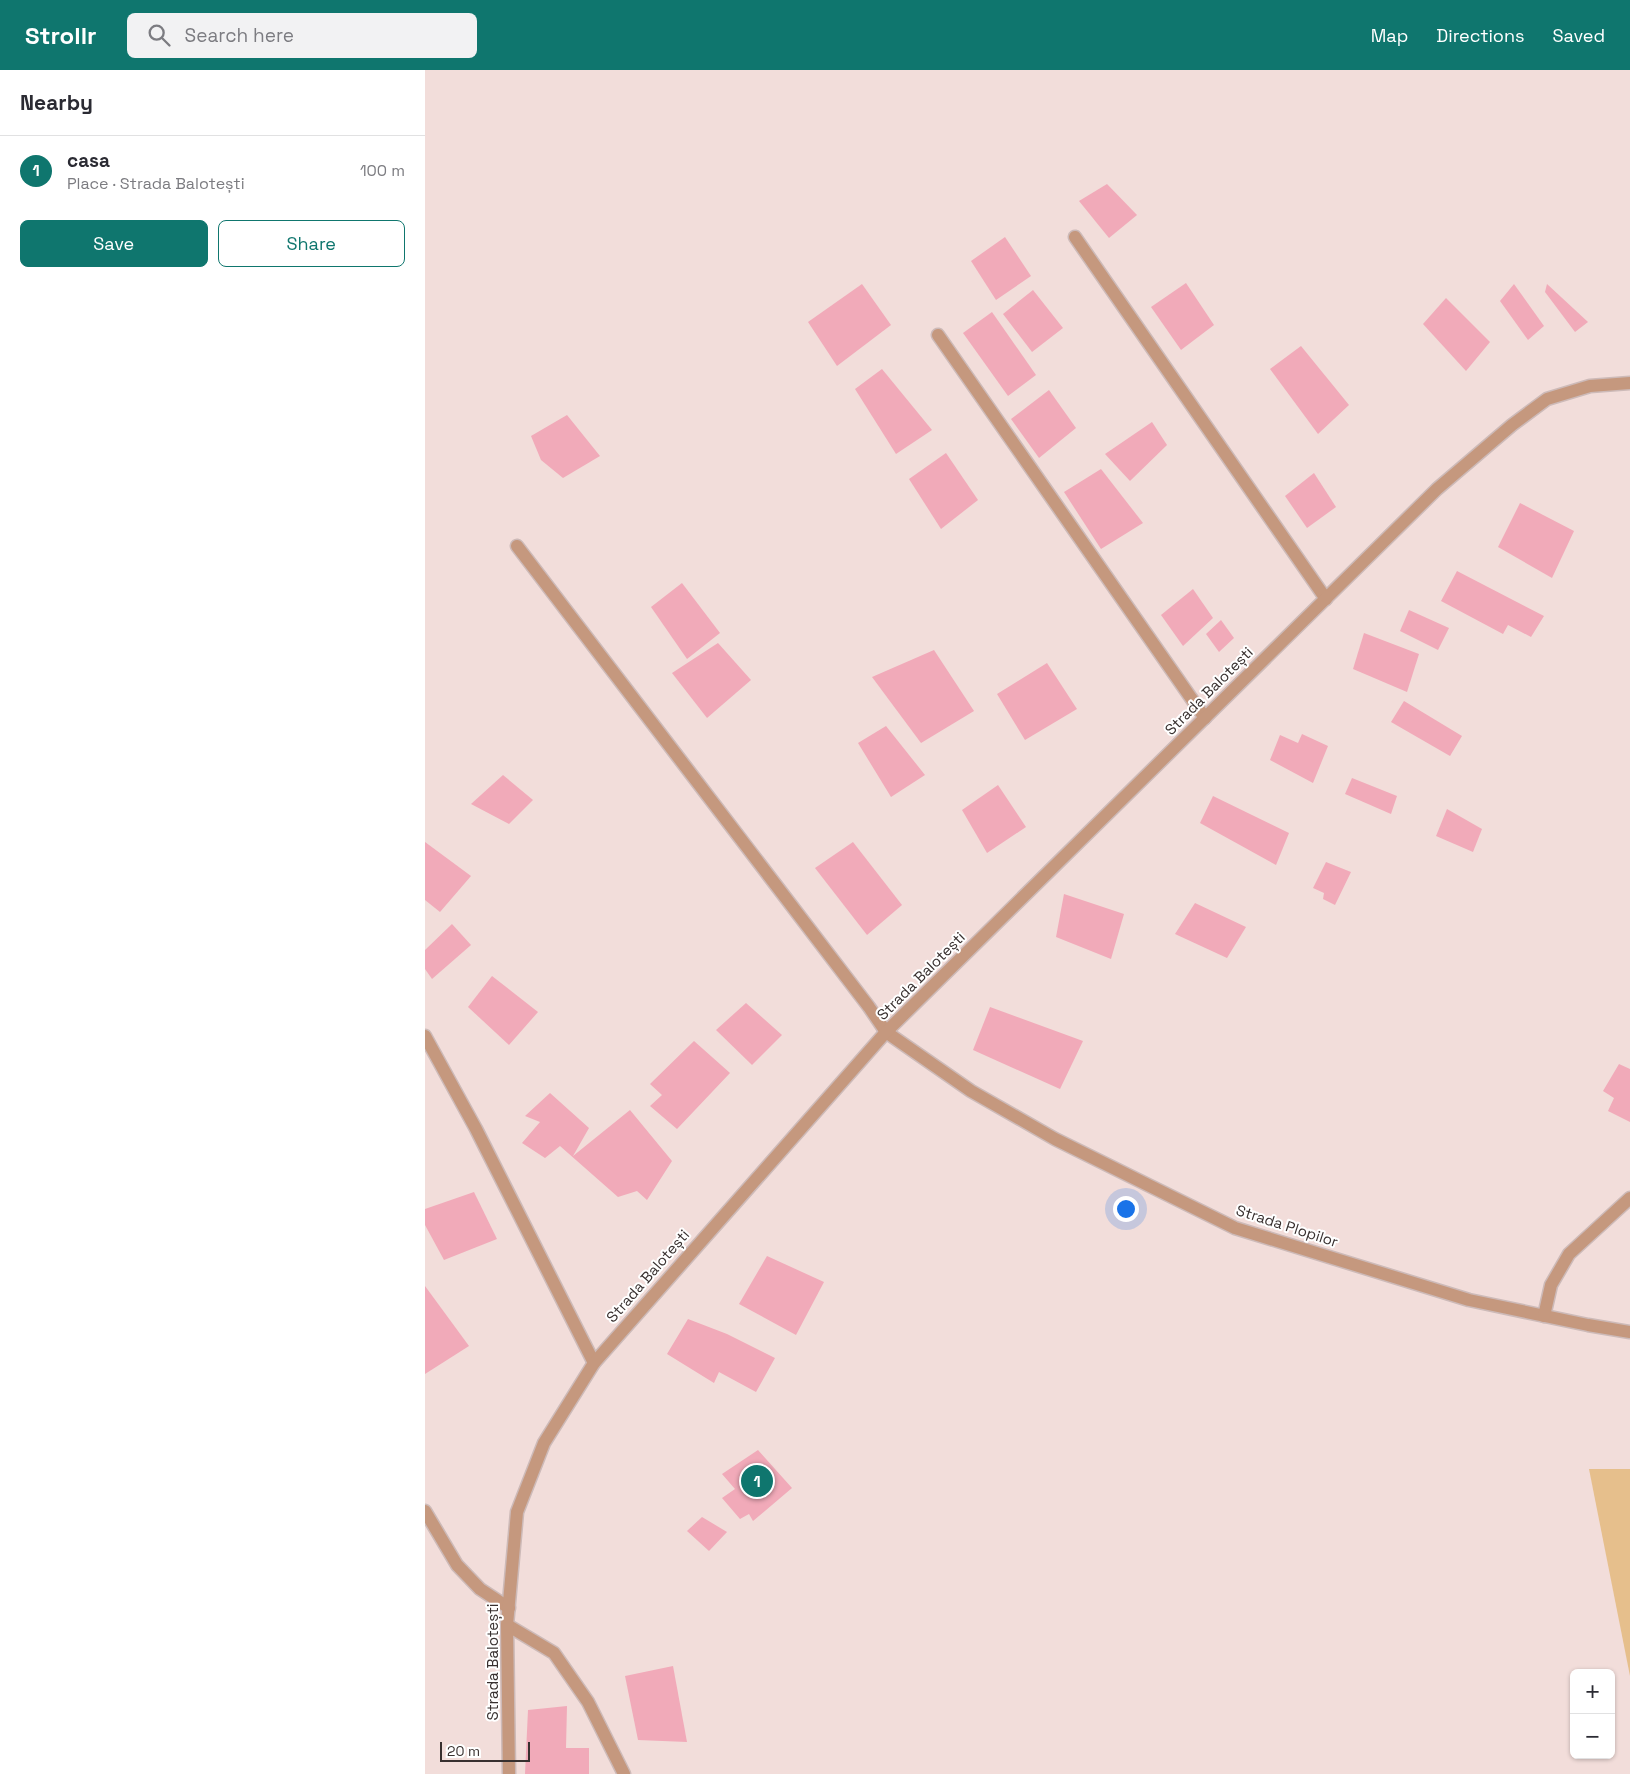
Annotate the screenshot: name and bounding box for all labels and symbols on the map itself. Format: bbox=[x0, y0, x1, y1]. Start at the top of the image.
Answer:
street label: Strada Balotești bbox=[1161, 643, 1257, 739]
street label: Strada Balotești bbox=[873, 928, 969, 1024]
your location bbox=[1113, 1196, 1139, 1222]
street label: Strada Plopilor bbox=[1234, 1200, 1341, 1251]
street label: Strada Balotești bbox=[602, 1225, 693, 1326]
pin: 1 bbox=[741, 1462, 773, 1500]
street label: Strada Balotești bbox=[483, 1603, 502, 1721]
scale bar bbox=[440, 1739, 530, 1762]

